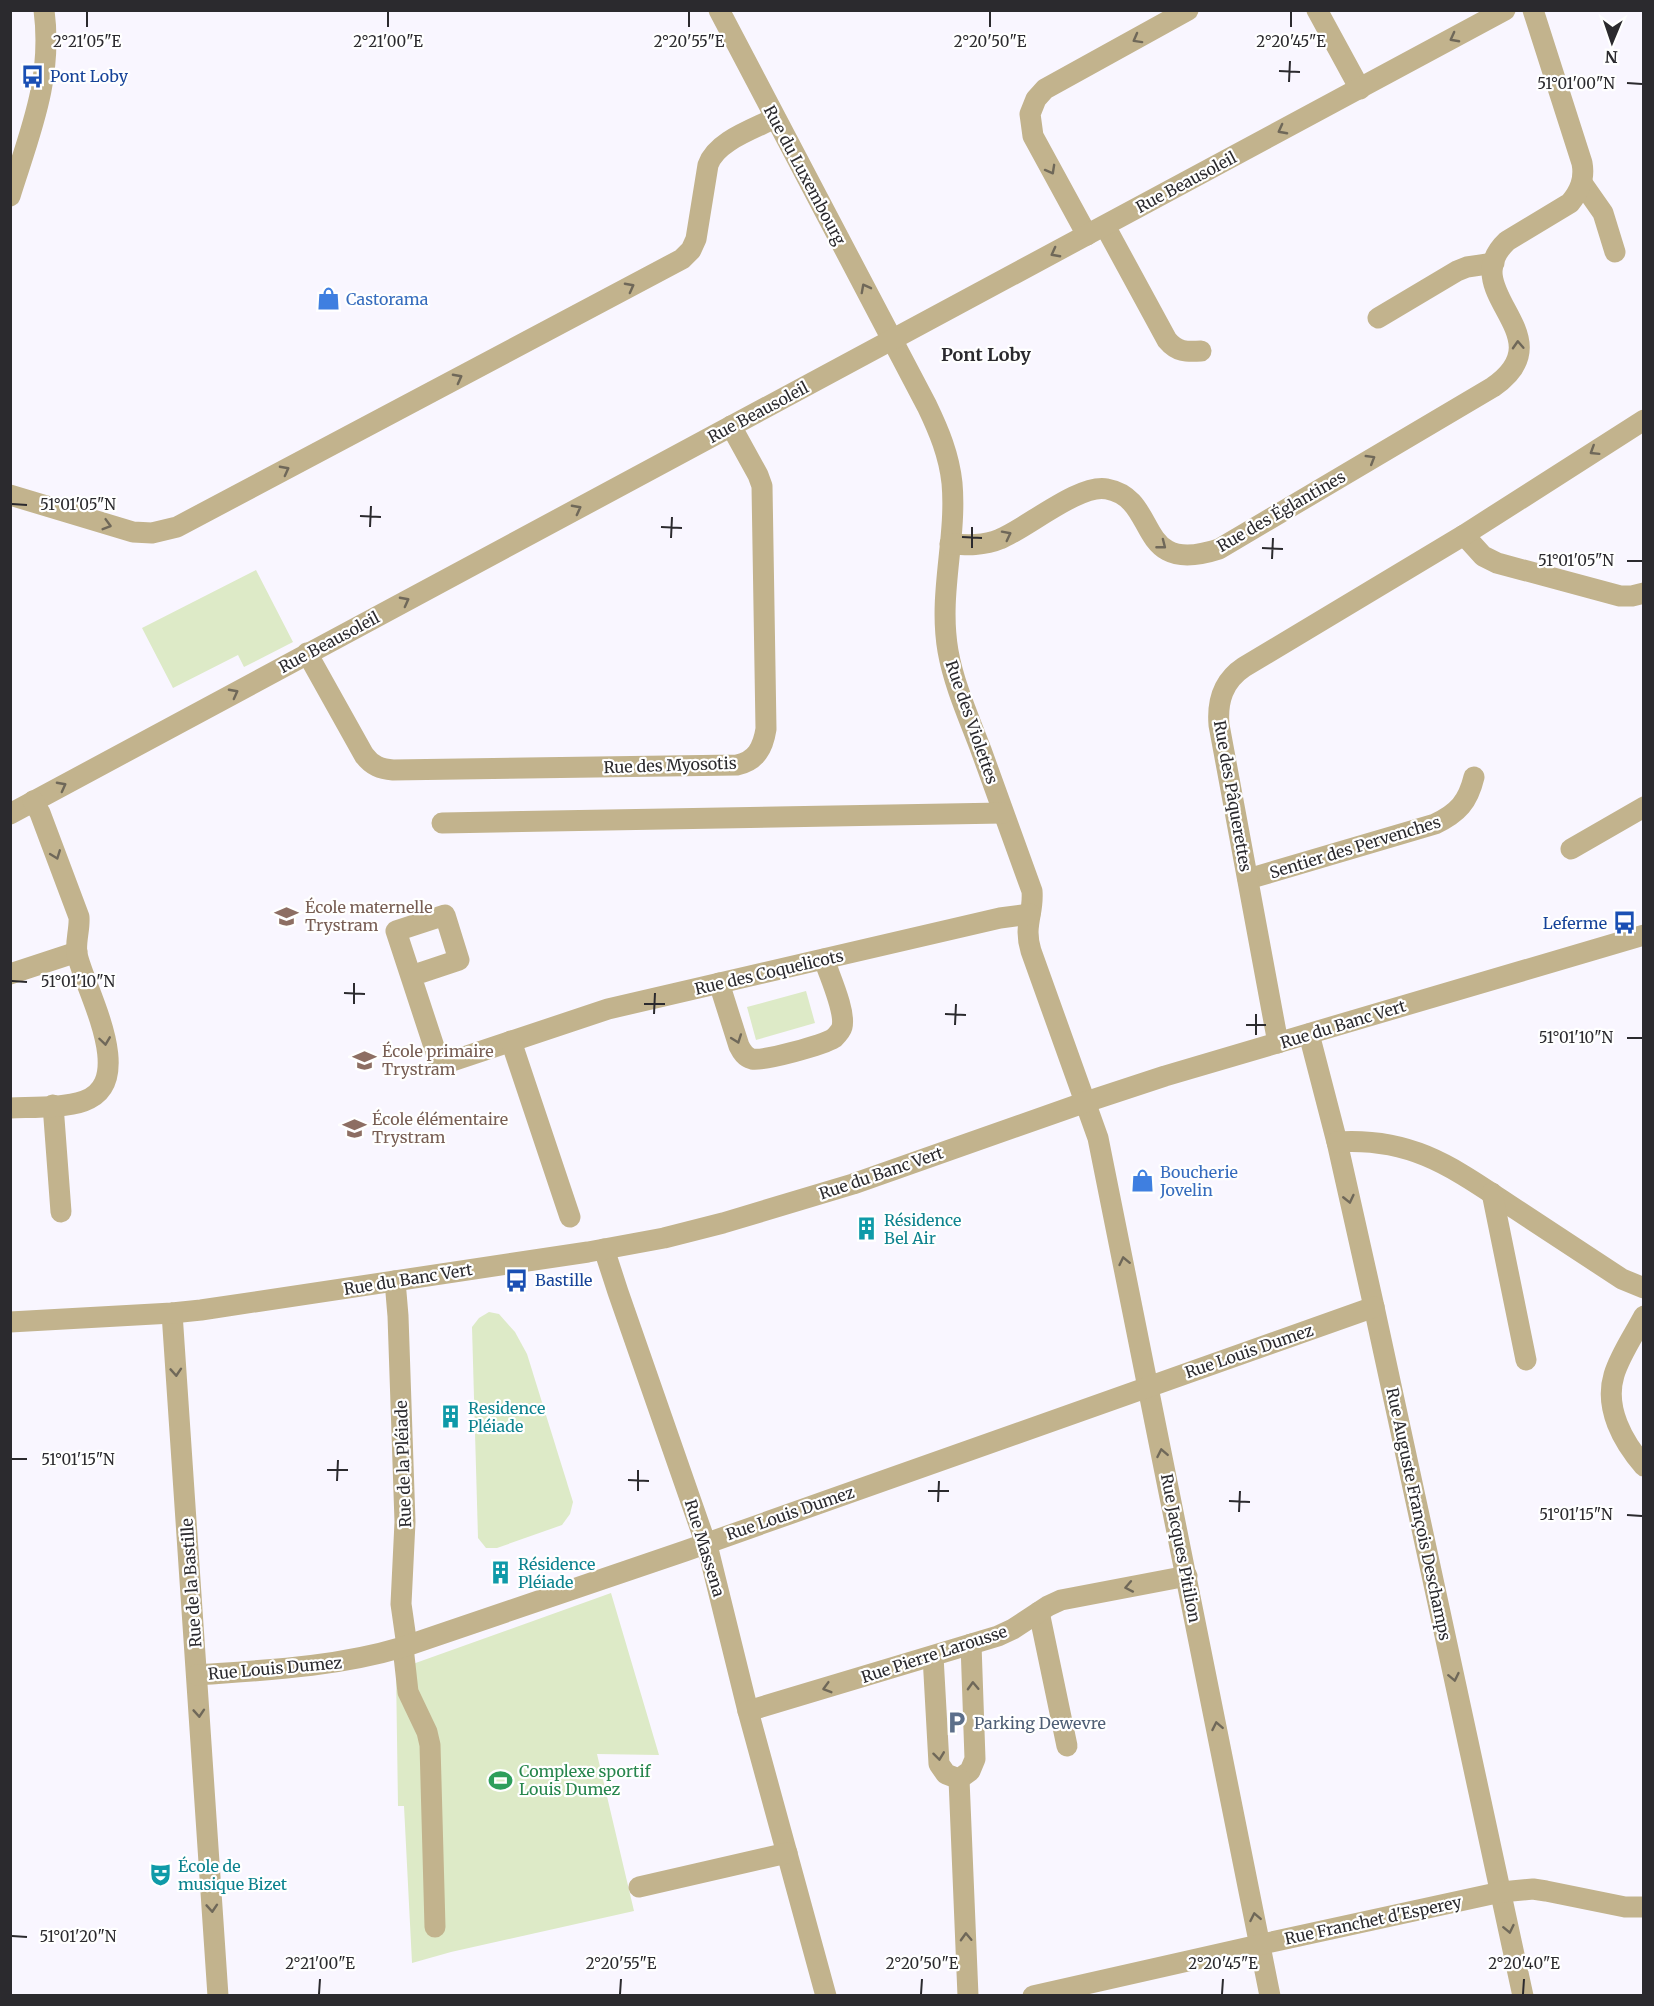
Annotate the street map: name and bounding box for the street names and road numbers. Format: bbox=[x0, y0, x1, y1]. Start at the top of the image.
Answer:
street label: Rue du Luxembourg bbox=[760, 102, 850, 249]
street label: Rue Beausoleil bbox=[1132, 147, 1240, 217]
street label: Rue Beausoleil bbox=[704, 377, 812, 447]
street label: Rue des Églantines bbox=[1213, 466, 1349, 556]
street label: Rue Beausoleil bbox=[275, 607, 383, 677]
street label: Rue des Violettes bbox=[941, 657, 1003, 787]
street label: Rue des Pâquerettes bbox=[1210, 719, 1256, 873]
street label: Rue des Myosotis bbox=[603, 753, 737, 777]
street label: Sentier des Pervenches bbox=[1267, 811, 1443, 883]
street label: Rue des Coquelicots bbox=[693, 945, 845, 999]
street label: Rue du Banc Vert bbox=[1278, 995, 1409, 1053]
street label: Rue du Banc Vert bbox=[816, 1142, 947, 1204]
street label: Rue du Banc Vert bbox=[342, 1259, 475, 1299]
street label: Rue Louis Dumez bbox=[1182, 1320, 1316, 1382]
street label: Rue Auguste François Deschamps bbox=[1382, 1386, 1456, 1642]
street label: Rue de la Pléiade bbox=[391, 1400, 415, 1528]
street label: Rue Jacques Pitilion bbox=[1157, 1472, 1205, 1625]
street label: Rue Louis Dumez bbox=[723, 1482, 857, 1544]
street label: Rue Massena bbox=[681, 1497, 729, 1600]
street label: Rue de la Bastille bbox=[177, 1518, 205, 1648]
street label: Rue Pierre Larousse bbox=[859, 1621, 1009, 1687]
street label: Rue Louis Dumez bbox=[207, 1652, 343, 1684]
street label: Rue Franchet d'Esperey bbox=[1283, 1891, 1464, 1949]

